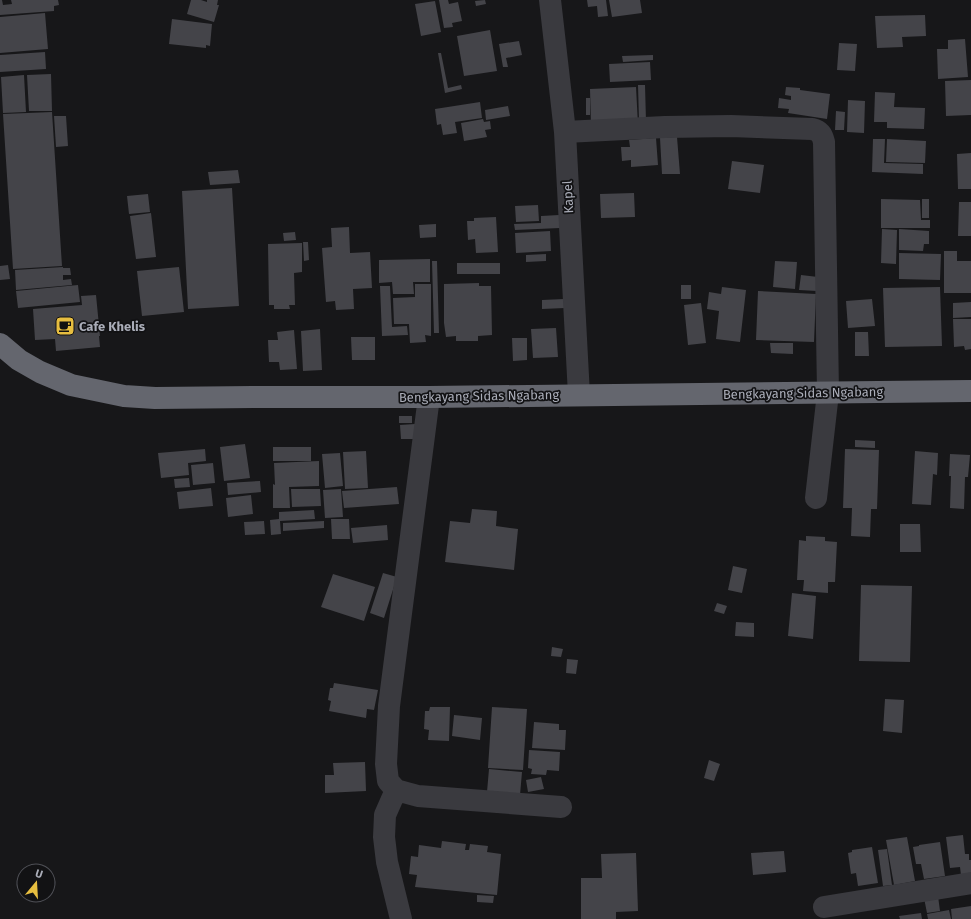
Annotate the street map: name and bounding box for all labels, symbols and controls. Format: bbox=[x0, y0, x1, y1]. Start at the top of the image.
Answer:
street label: Kapel bbox=[560, 180, 576, 214]
cafe icon: Cafe Khelis bbox=[54, 315, 76, 337]
place label: Cafe Khelis bbox=[79, 319, 146, 334]
street label: Bengkayang Sidas Ngabang bbox=[723, 384, 883, 402]
street label: Bengkayang Sidas Ngabang bbox=[399, 387, 559, 405]
north arrow bbox=[16, 863, 56, 903]
text: U bbox=[34, 867, 44, 881]

